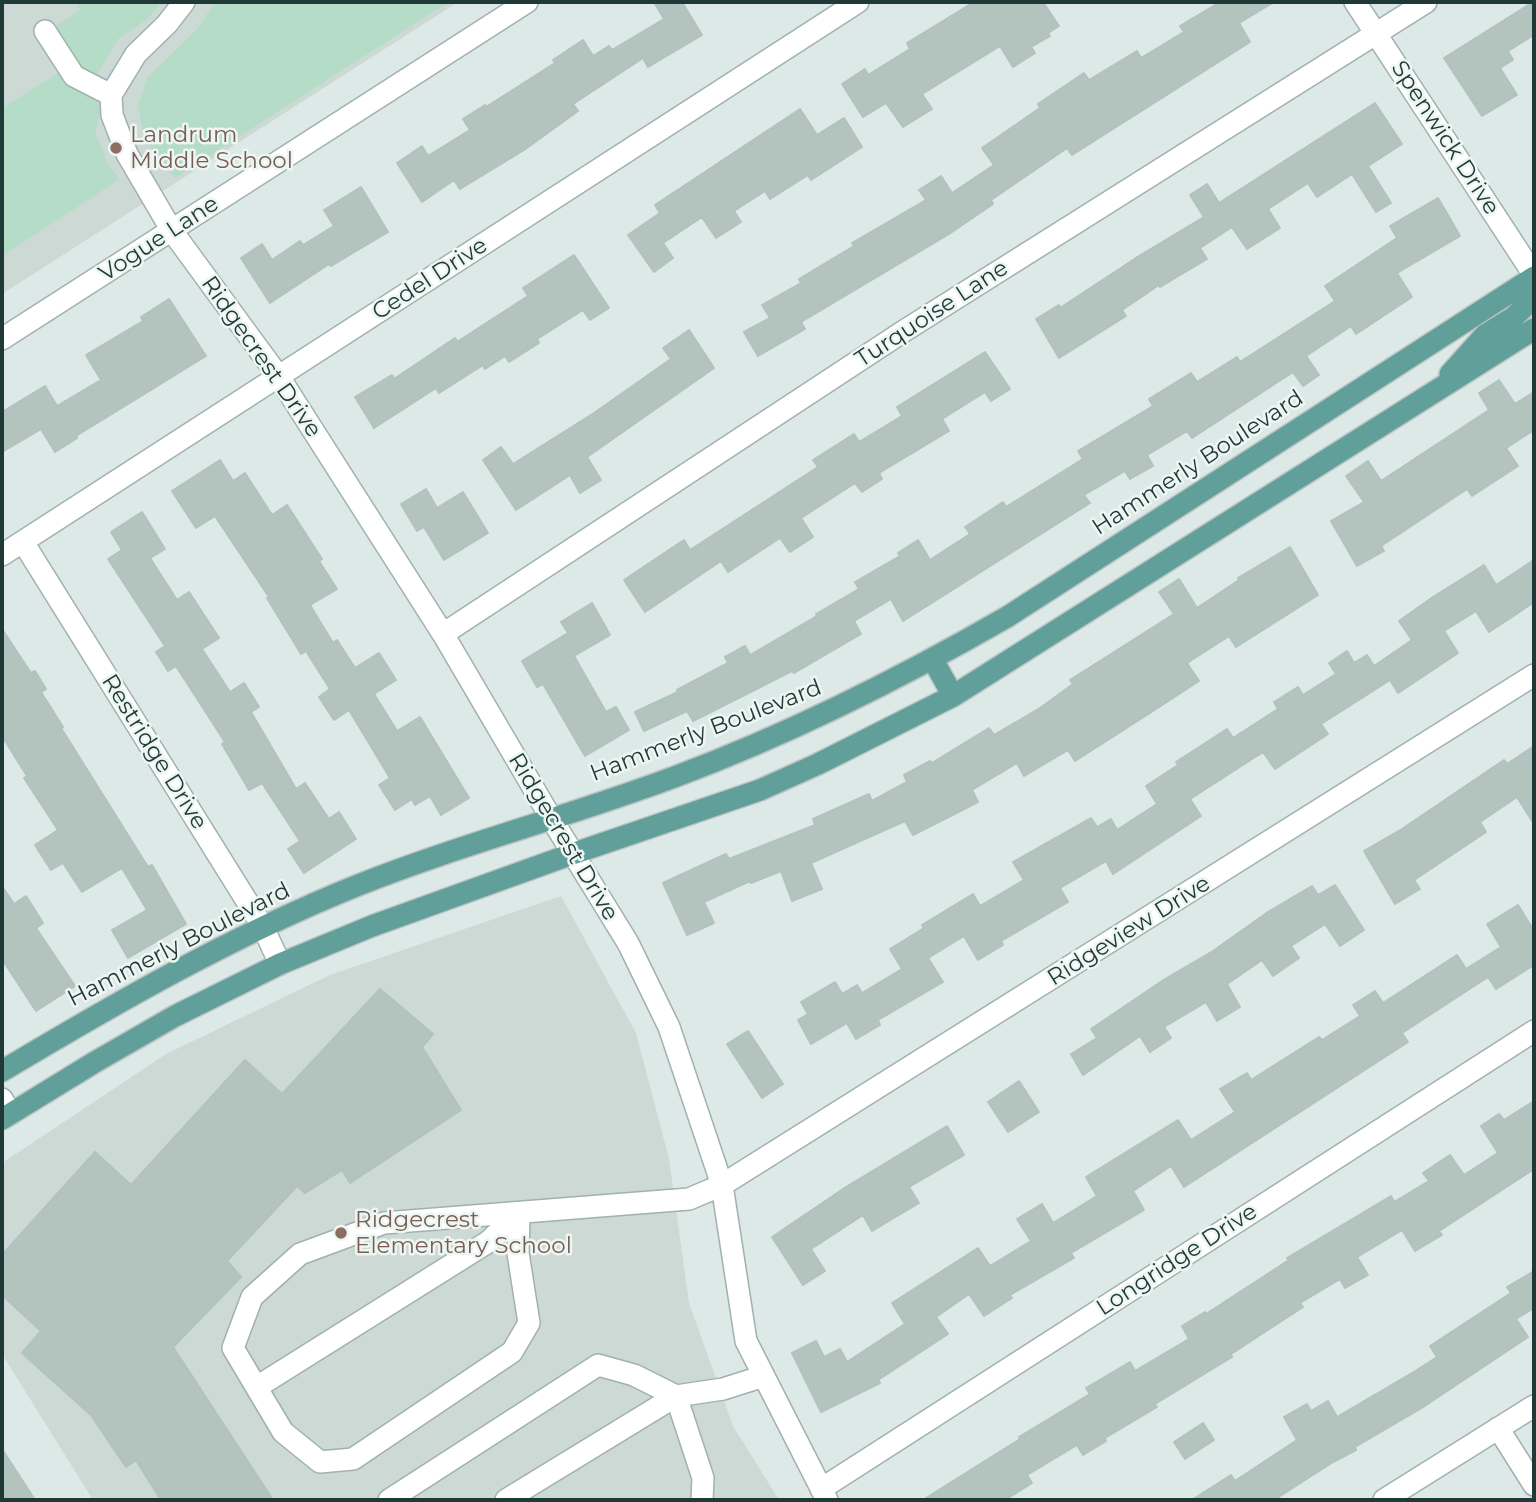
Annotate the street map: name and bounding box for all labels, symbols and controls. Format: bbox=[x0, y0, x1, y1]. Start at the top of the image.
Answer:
street label: Spenwick Drive bbox=[1385, 56, 1505, 220]
place label: Landrum Middle School bbox=[130, 121, 293, 175]
marker: Landrum Middle School bbox=[108, 140, 124, 156]
street label: Vogue Lane bbox=[94, 190, 224, 288]
street label: Cedel Drive bbox=[367, 232, 493, 326]
street label: Turquoise Lane bbox=[850, 254, 1014, 374]
street label: Ridgecrest Drive bbox=[195, 271, 327, 443]
street label: Hammerly Boulevard bbox=[1087, 384, 1309, 542]
street label: Restridge Drive bbox=[95, 669, 213, 835]
street label: Hammerly Boulevard bbox=[586, 674, 826, 788]
street label: Ridgecrest Drive bbox=[502, 748, 624, 926]
street label: Ridgeview Drive bbox=[1043, 870, 1215, 992]
street label: Hammerly Boulevard bbox=[63, 877, 295, 1013]
street label: Longridge Drive bbox=[1092, 1198, 1262, 1322]
place label: Ridgecrest Elementary School bbox=[355, 1206, 572, 1260]
marker: Ridgecrest Elementary School bbox=[333, 1225, 349, 1241]

